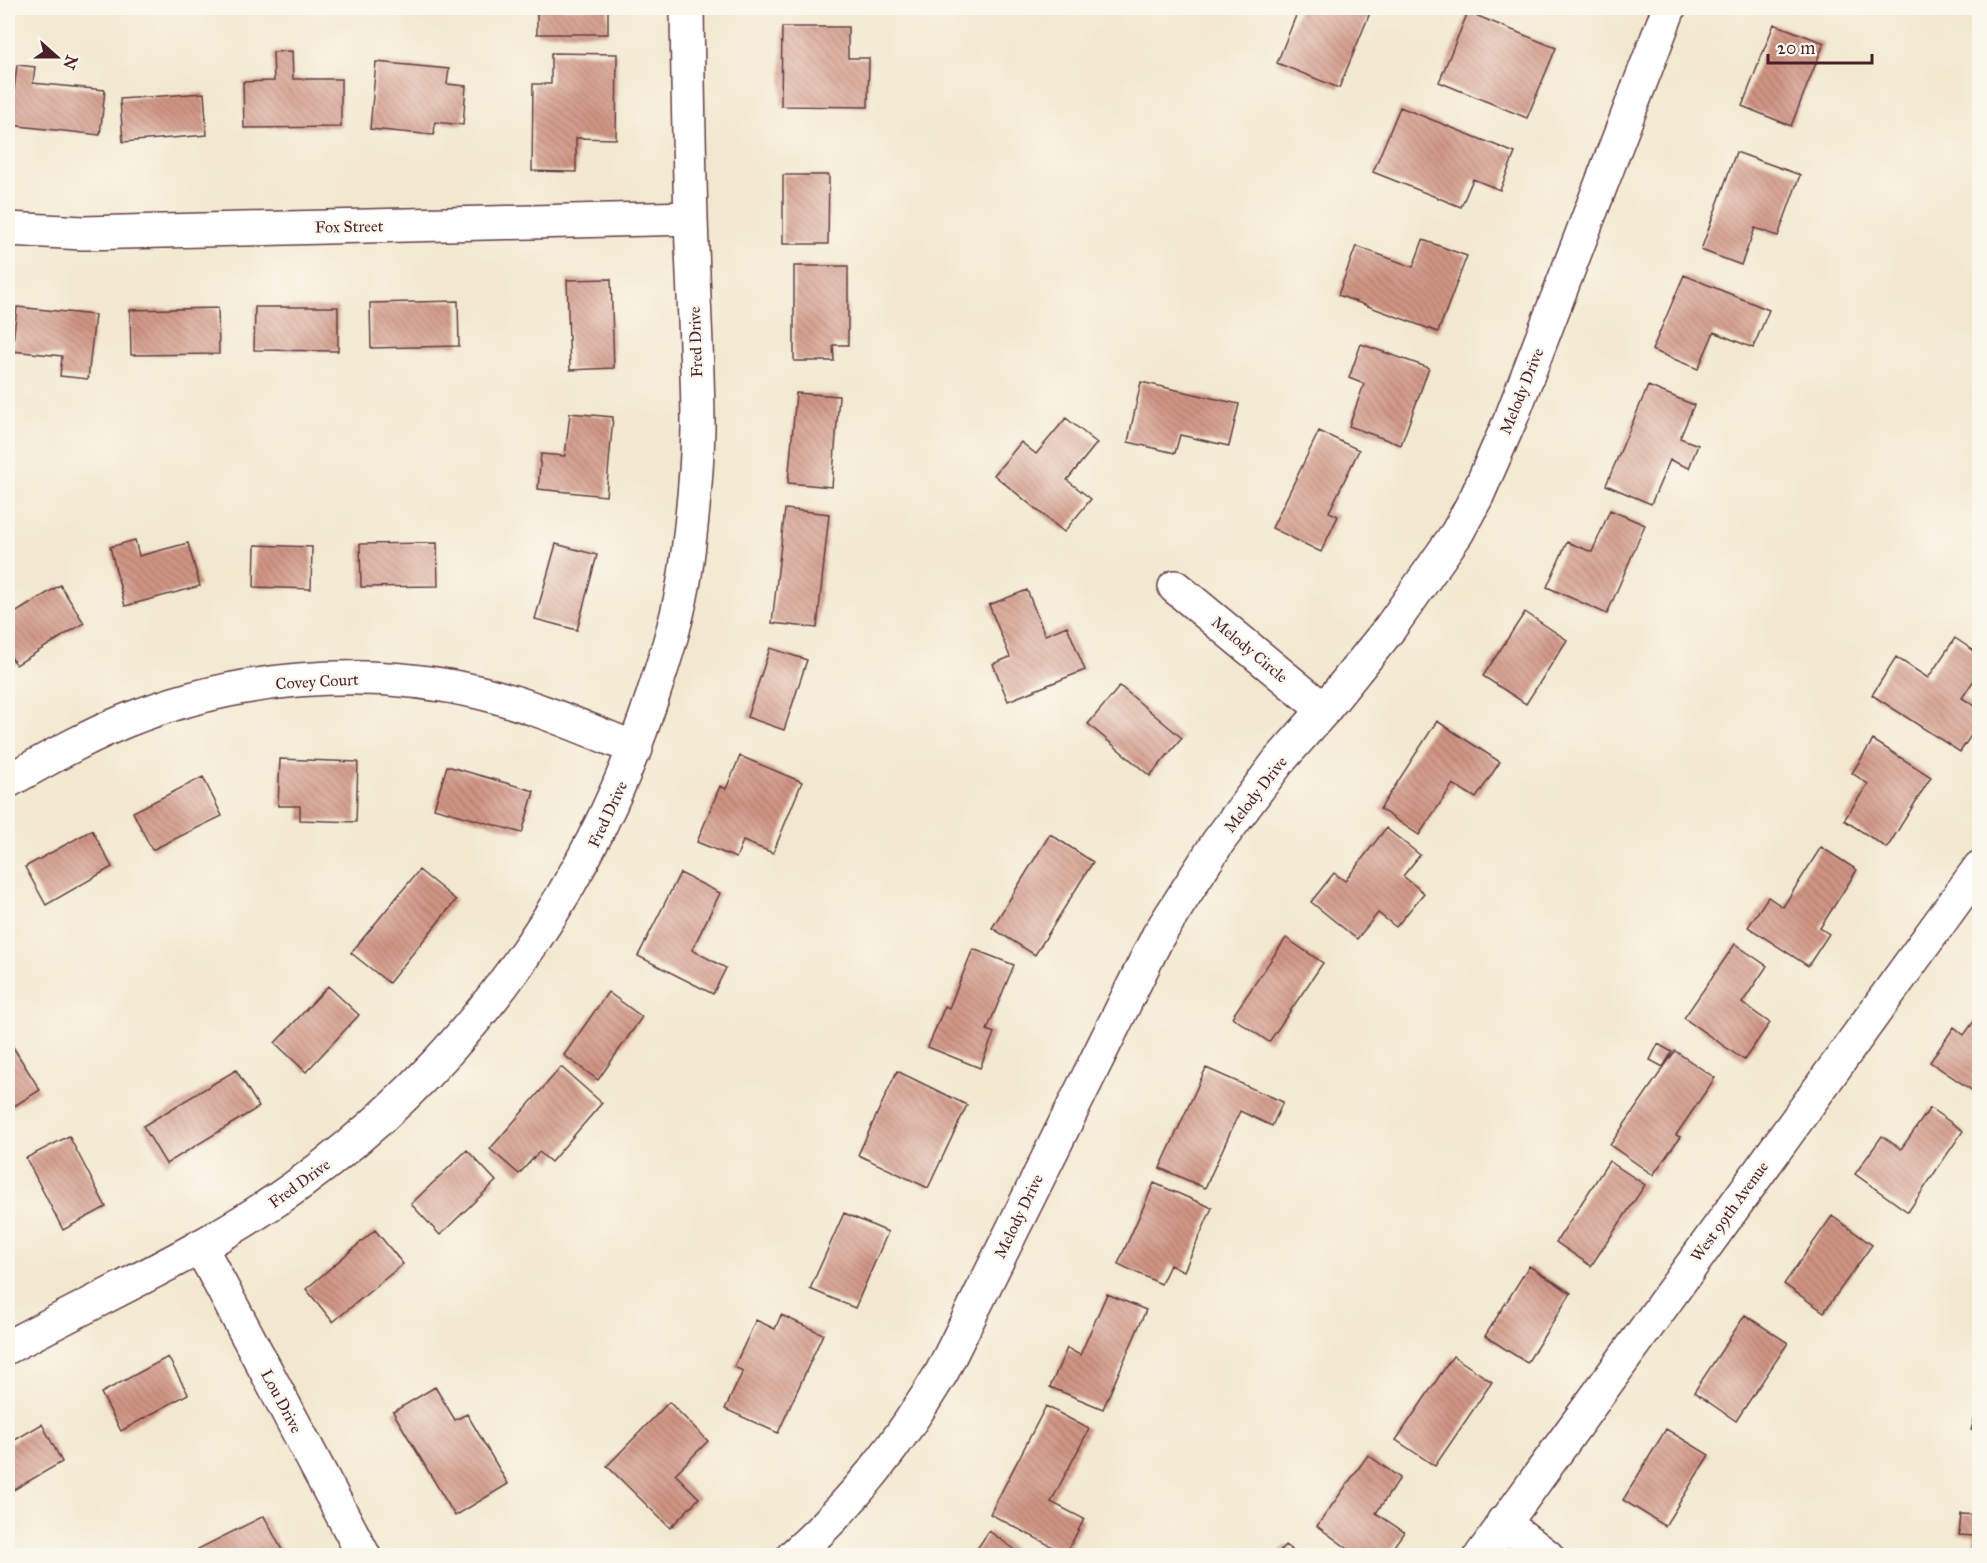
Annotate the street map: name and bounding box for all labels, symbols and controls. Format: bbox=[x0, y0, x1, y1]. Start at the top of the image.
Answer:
north arrow bbox=[27, 27, 87, 87]
scale bar bbox=[1768, 27, 1872, 65]
text: 20 m bbox=[1777, 37, 1815, 59]
text: N bbox=[59, 52, 82, 72]
street label: Fox Street bbox=[315, 216, 384, 237]
street label: Fred Drive bbox=[685, 306, 706, 378]
street label: Melody Drive bbox=[1496, 345, 1547, 437]
street label: Melody Circle bbox=[1208, 612, 1292, 687]
street label: Covey Court bbox=[275, 670, 359, 693]
street label: Melody Drive bbox=[1220, 752, 1291, 836]
street label: Fred Drive bbox=[584, 778, 631, 850]
street label: Fred Drive bbox=[265, 1155, 334, 1212]
street label: West 99th Avenue bbox=[1687, 1157, 1772, 1265]
street label: Melody Drive bbox=[990, 1171, 1047, 1261]
street label: Lou Drive bbox=[257, 1366, 306, 1436]

